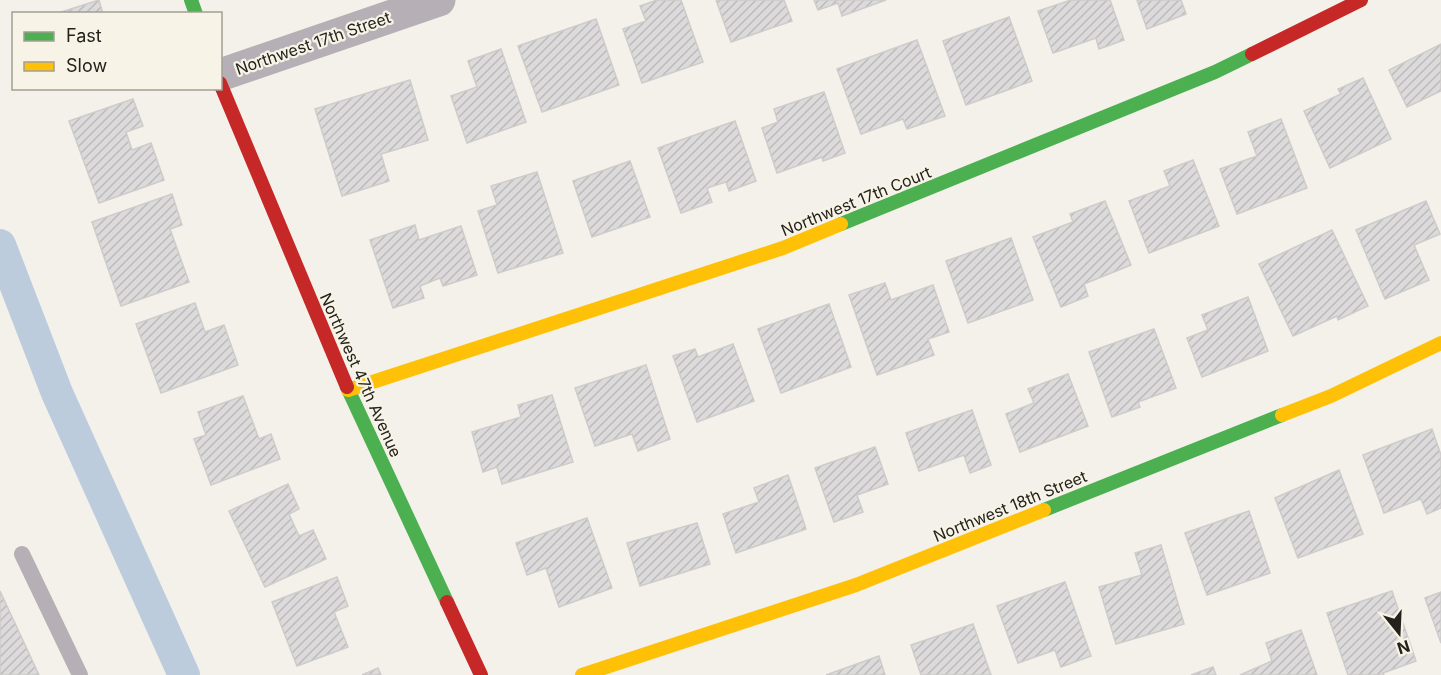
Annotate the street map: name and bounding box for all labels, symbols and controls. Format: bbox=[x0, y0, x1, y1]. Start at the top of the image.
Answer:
street label: Northwest 17th Street bbox=[233, 7, 393, 79]
legend bbox=[12, 12, 222, 90]
text: Fast bbox=[66, 25, 102, 46]
text: Slow bbox=[66, 55, 107, 76]
street label: Northwest 17th Court bbox=[778, 162, 934, 240]
street label: Northwest 47th Avenue bbox=[316, 290, 406, 460]
street label: Northwest 18th Street bbox=[930, 466, 1090, 546]
north arrow bbox=[1369, 603, 1429, 663]
text: N bbox=[1395, 636, 1413, 659]

